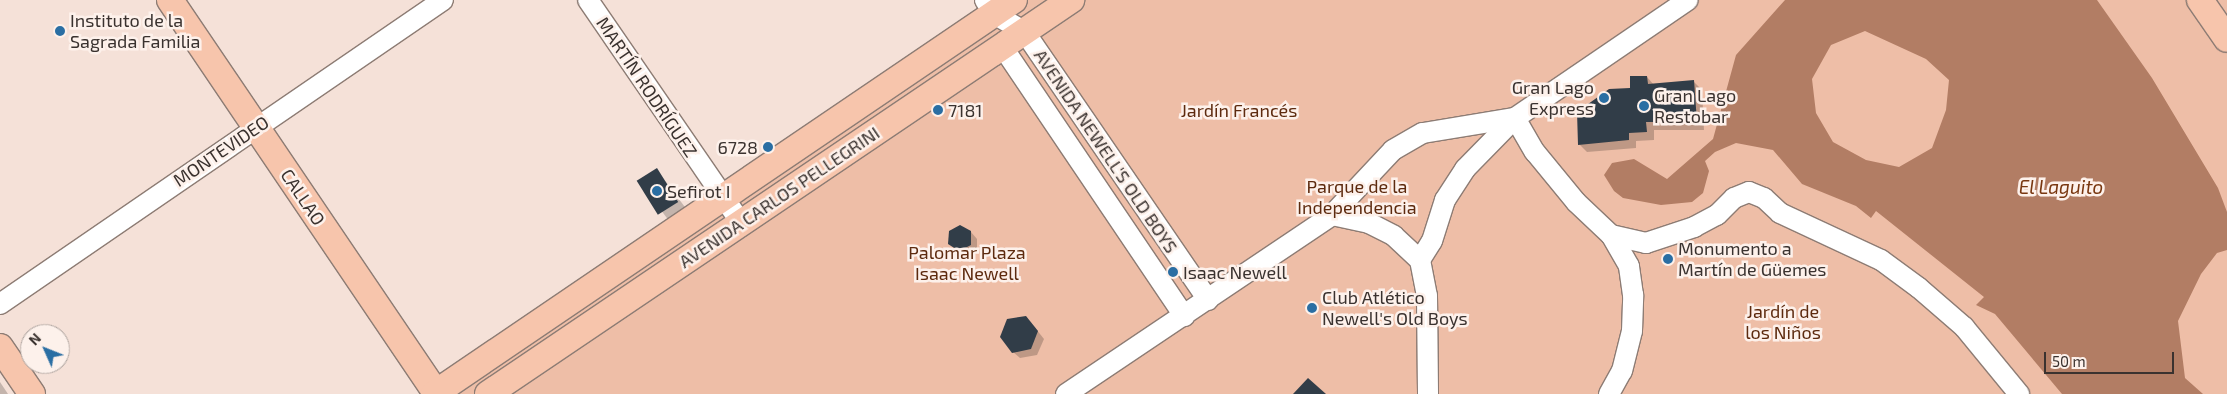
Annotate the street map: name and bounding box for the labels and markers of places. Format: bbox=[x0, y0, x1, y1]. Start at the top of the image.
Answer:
place label: Instituto de la Sagrada Familia bbox=[70, 10, 200, 52]
marker: Instituto de la Sagrada Familia bbox=[54, 25, 66, 37]
place label: Gran Lago Express bbox=[1512, 77, 1594, 120]
place label: Gran Lago Restobar bbox=[1654, 85, 1736, 128]
marker: Gran Lago Express bbox=[1598, 92, 1610, 104]
place label: 7181 bbox=[948, 99, 982, 121]
marker: Gran Lago Restobar bbox=[1638, 100, 1650, 112]
marker: 7181 bbox=[932, 104, 944, 116]
place label: 6728 bbox=[717, 136, 758, 158]
marker: 6728 bbox=[762, 141, 774, 153]
place label: Sefirot I bbox=[667, 180, 730, 202]
marker: Sefirot I bbox=[651, 185, 663, 197]
place label: Monumento a Martín de Güemes bbox=[1678, 238, 1826, 280]
marker: Monumento a Martín de Güemes bbox=[1662, 253, 1674, 265]
place label: Isaac Newell bbox=[1183, 261, 1287, 283]
marker: Isaac Newell bbox=[1167, 266, 1179, 278]
place label: Club Atlético Newell's Old Boys bbox=[1322, 287, 1468, 330]
marker: Club Atlético Newell's Old Boys bbox=[1306, 302, 1318, 314]

